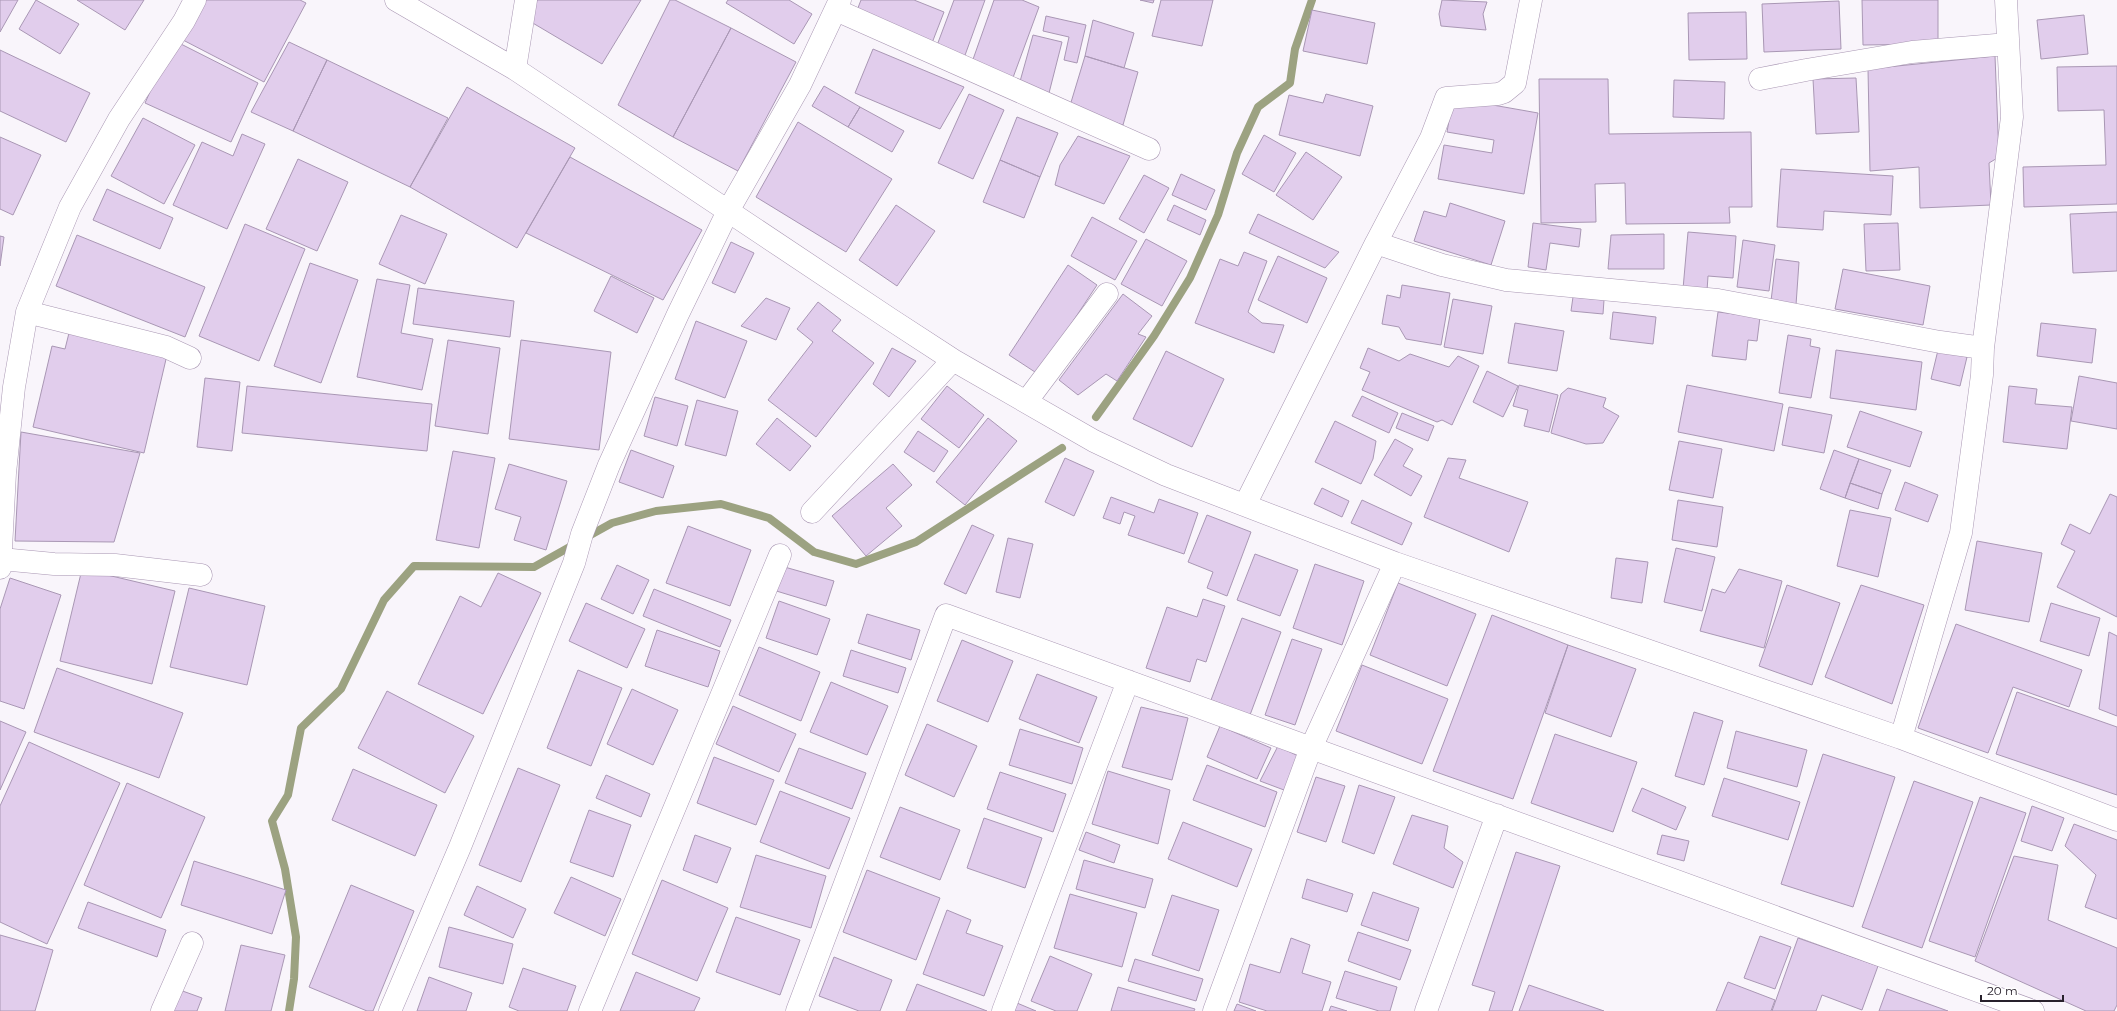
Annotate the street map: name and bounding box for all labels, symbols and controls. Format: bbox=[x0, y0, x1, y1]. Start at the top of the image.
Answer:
scale bar bbox=[1981, 977, 2063, 1003]
text: 20 m bbox=[1987, 983, 2018, 998]

